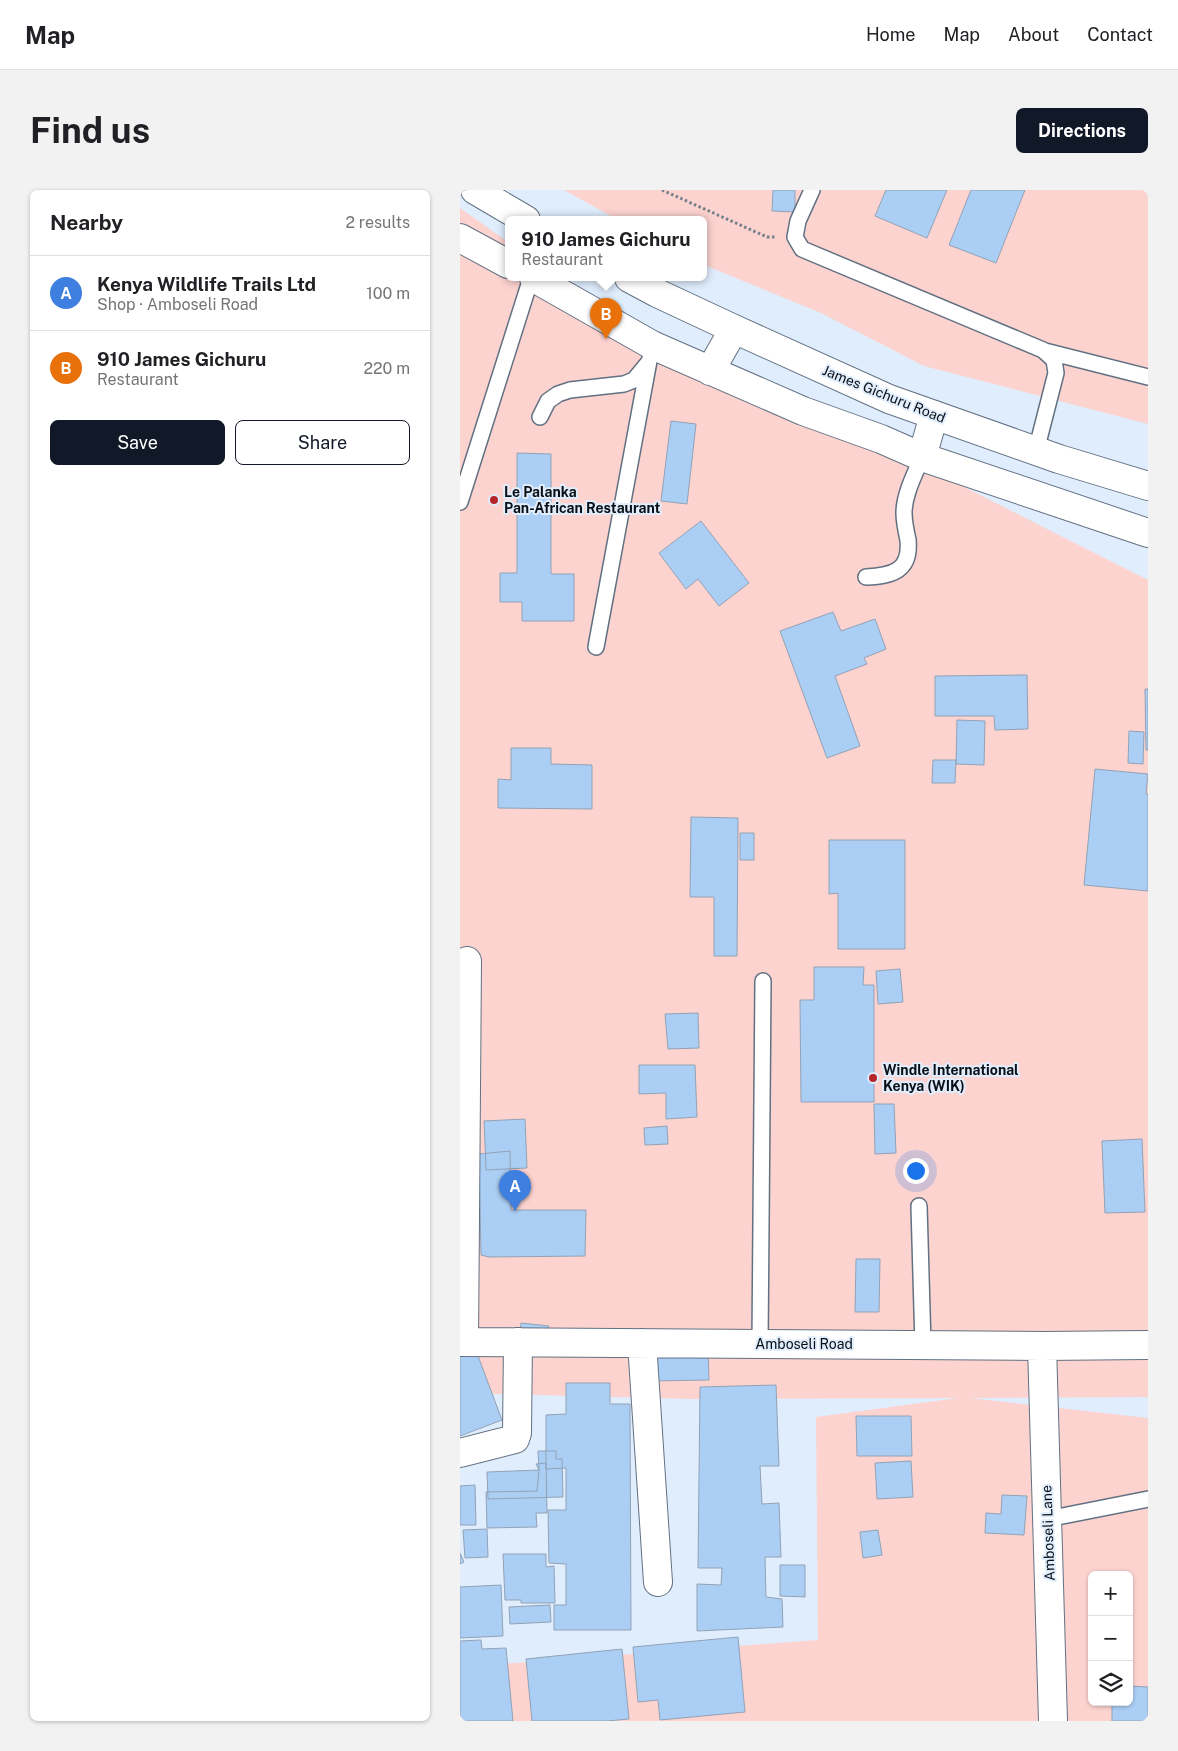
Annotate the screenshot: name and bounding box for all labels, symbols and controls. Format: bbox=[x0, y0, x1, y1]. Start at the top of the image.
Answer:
text: Map bbox=[25, 21, 75, 49]
text: Home bbox=[866, 24, 916, 45]
text: Map bbox=[944, 24, 980, 45]
text: About bbox=[1008, 24, 1059, 45]
text: Contact bbox=[1087, 24, 1153, 45]
button: Directions bbox=[1016, 108, 1148, 153]
text: Find us bbox=[30, 110, 150, 151]
text: Nearby bbox=[50, 210, 123, 235]
text: 2 results bbox=[345, 213, 410, 232]
popup bbox=[505, 216, 707, 281]
text: 910 James Gichuru bbox=[521, 228, 691, 250]
text: Restaurant bbox=[521, 250, 603, 269]
text: Kenya Wildlife Trails Ltd bbox=[97, 273, 316, 295]
text: A bbox=[60, 284, 72, 303]
text: 100 m bbox=[366, 284, 410, 303]
text: Shop · Amboseli Road bbox=[97, 295, 258, 314]
pin: B bbox=[590, 298, 622, 339]
text: 910 James Gichuru bbox=[97, 348, 266, 370]
text: B bbox=[61, 359, 71, 378]
text: 220 m bbox=[363, 359, 410, 378]
street label: James Gichuru Road bbox=[820, 362, 948, 426]
text: Restaurant bbox=[97, 370, 179, 389]
button: Save bbox=[50, 420, 225, 465]
button: Share bbox=[235, 420, 410, 465]
place label: Le Palanka Pan-African Restaurant bbox=[504, 484, 661, 516]
marker: Le Palanka Pan-African Restaurant bbox=[488, 494, 500, 506]
place label: Windle International Kenya (WIK) bbox=[883, 1062, 1019, 1094]
marker: Windle International Kenya (WIK) bbox=[867, 1072, 879, 1084]
your location bbox=[903, 1158, 929, 1184]
pin: A bbox=[499, 1170, 531, 1211]
street label: Amboseli Road bbox=[755, 1336, 853, 1352]
street label: Amboseli Lane bbox=[1038, 1485, 1058, 1581]
map controls bbox=[1088, 1571, 1133, 1706]
button: + bbox=[1088, 1571, 1133, 1616]
button: − bbox=[1088, 1616, 1133, 1661]
button: layers bbox=[1088, 1661, 1133, 1706]

